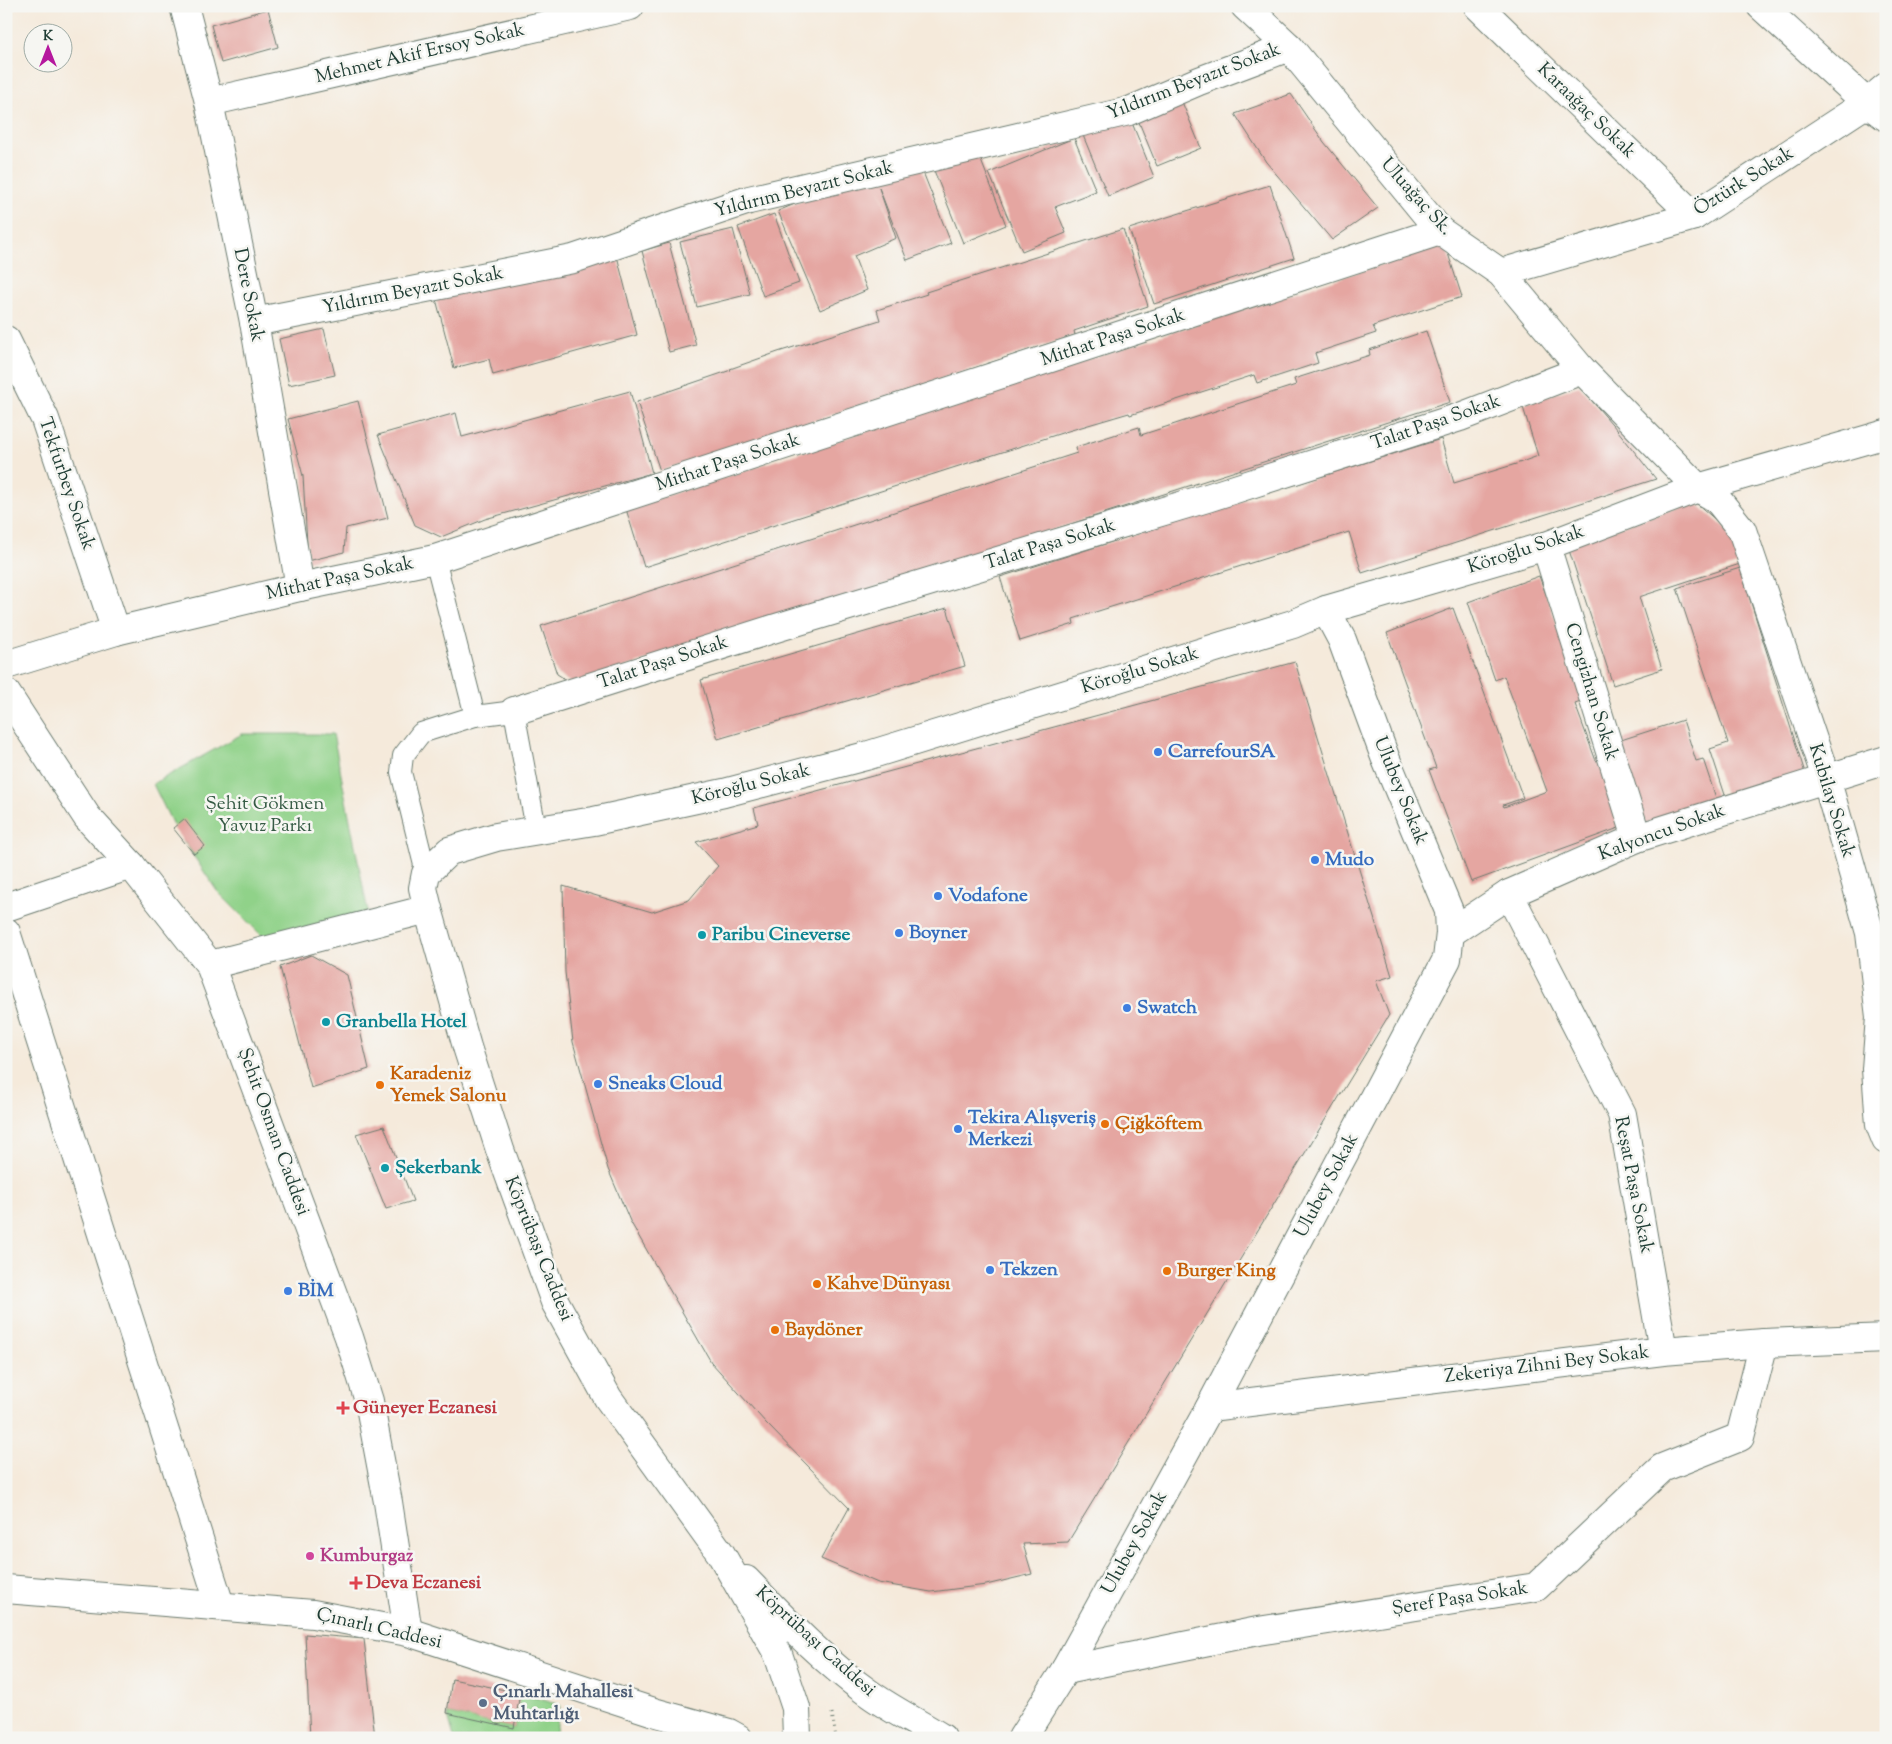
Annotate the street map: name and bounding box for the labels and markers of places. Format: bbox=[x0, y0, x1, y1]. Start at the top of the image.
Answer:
place label: CarrefourSA bbox=[1168, 739, 1276, 766]
marker: CarrefourSA bbox=[1152, 746, 1164, 758]
place label: Mudo bbox=[1325, 847, 1375, 874]
marker: Mudo bbox=[1309, 854, 1321, 866]
place label: Vodafone bbox=[948, 883, 1028, 910]
marker: Vodafone bbox=[932, 890, 944, 902]
place label: Boyner bbox=[909, 920, 968, 947]
place label: Paribu Cineverse bbox=[712, 922, 851, 949]
marker: Boyner bbox=[893, 927, 905, 939]
marker: Paribu Cineverse bbox=[696, 929, 708, 941]
place label: Swatch bbox=[1137, 995, 1198, 1022]
marker: Swatch bbox=[1121, 1002, 1133, 1014]
place label: Granbella Hotel bbox=[336, 1009, 468, 1036]
marker: Granbella Hotel bbox=[320, 1016, 332, 1028]
place label: Karadeniz Yemek Salonu bbox=[390, 1061, 507, 1110]
place label: Sneaks Cloud bbox=[608, 1071, 723, 1098]
marker: Sneaks Cloud bbox=[592, 1078, 604, 1090]
marker: Karadeniz Yemek Salonu bbox=[374, 1079, 386, 1091]
place label: Tekira Alışveriş Merkezi bbox=[968, 1105, 1096, 1154]
place label: Çiğköftem bbox=[1115, 1111, 1203, 1138]
marker: Çiğköftem bbox=[1099, 1118, 1111, 1130]
marker: Tekira Alışveriş Merkezi bbox=[952, 1123, 964, 1135]
place label: Şekerbank bbox=[395, 1155, 482, 1182]
marker: Şekerbank bbox=[379, 1162, 391, 1174]
place label: Tekzen bbox=[1000, 1257, 1059, 1284]
place label: Burger King bbox=[1177, 1258, 1276, 1285]
marker: Tekzen bbox=[984, 1264, 996, 1276]
marker: Burger King bbox=[1161, 1265, 1173, 1277]
place label: Kahve Dünyası bbox=[827, 1271, 951, 1298]
place label: BİM bbox=[298, 1278, 334, 1305]
marker: Kahve Dünyası bbox=[811, 1278, 823, 1290]
marker: BİM bbox=[282, 1285, 294, 1297]
place label: Baydöner bbox=[785, 1317, 863, 1344]
marker: Baydöner bbox=[769, 1324, 781, 1336]
place label: Güneyer Eczanesi bbox=[353, 1395, 498, 1422]
marker: Güneyer Eczanesi bbox=[337, 1402, 349, 1414]
place label: Kumburgaz bbox=[320, 1543, 413, 1570]
marker: Kumburgaz bbox=[304, 1550, 316, 1562]
place label: Deva Eczanesi bbox=[366, 1570, 482, 1597]
marker: Deva Eczanesi bbox=[350, 1577, 362, 1589]
place label: Çınarlı Mahallesi Muhtarlığı bbox=[493, 1679, 634, 1728]
marker: Çınarlı Mahallesi Muhtarlığı bbox=[477, 1697, 489, 1709]

